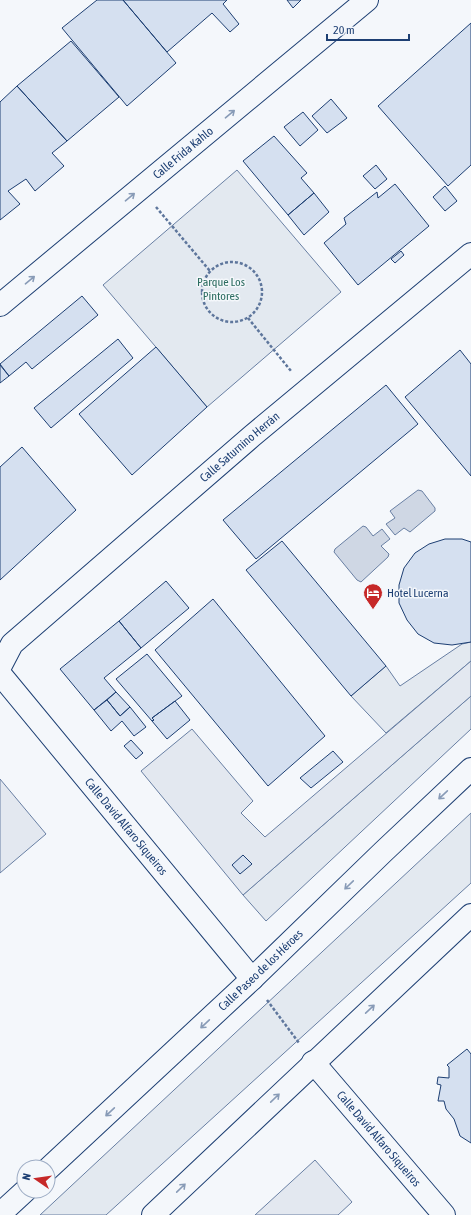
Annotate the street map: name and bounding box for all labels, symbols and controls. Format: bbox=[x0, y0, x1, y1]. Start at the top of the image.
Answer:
scale bar bbox=[327, 16, 409, 42]
text: 20 m bbox=[333, 23, 355, 37]
one-way arrow bbox=[224, 110, 235, 119]
street label: Calle Frida Kahlo bbox=[150, 124, 216, 182]
one-way arrow bbox=[125, 193, 135, 202]
park label: Parque Los Pintores bbox=[197, 275, 245, 303]
one-way arrow bbox=[25, 276, 35, 285]
street label: Calle Saturnino Herrán bbox=[197, 409, 282, 485]
hotel icon: Hotel Lucerna bbox=[362, 582, 384, 610]
place label: Hotel Lucerna bbox=[387, 586, 449, 600]
street label: Calle David Alfaro Siqueiros bbox=[82, 775, 170, 878]
one-way arrow bbox=[438, 790, 448, 800]
one-way arrow bbox=[344, 880, 354, 890]
street label: Calle Paseo de los Héroes bbox=[215, 927, 306, 1014]
one-way arrow bbox=[365, 1005, 375, 1014]
one-way arrow bbox=[200, 1019, 210, 1029]
street label: Calle David Alfaro Siqueiros bbox=[334, 1088, 424, 1189]
one-way arrow bbox=[270, 1093, 280, 1103]
one-way arrow bbox=[104, 1108, 115, 1117]
north arrow bbox=[16, 1159, 56, 1199]
text: N bbox=[20, 1172, 33, 1181]
one-way arrow bbox=[176, 1183, 186, 1193]

